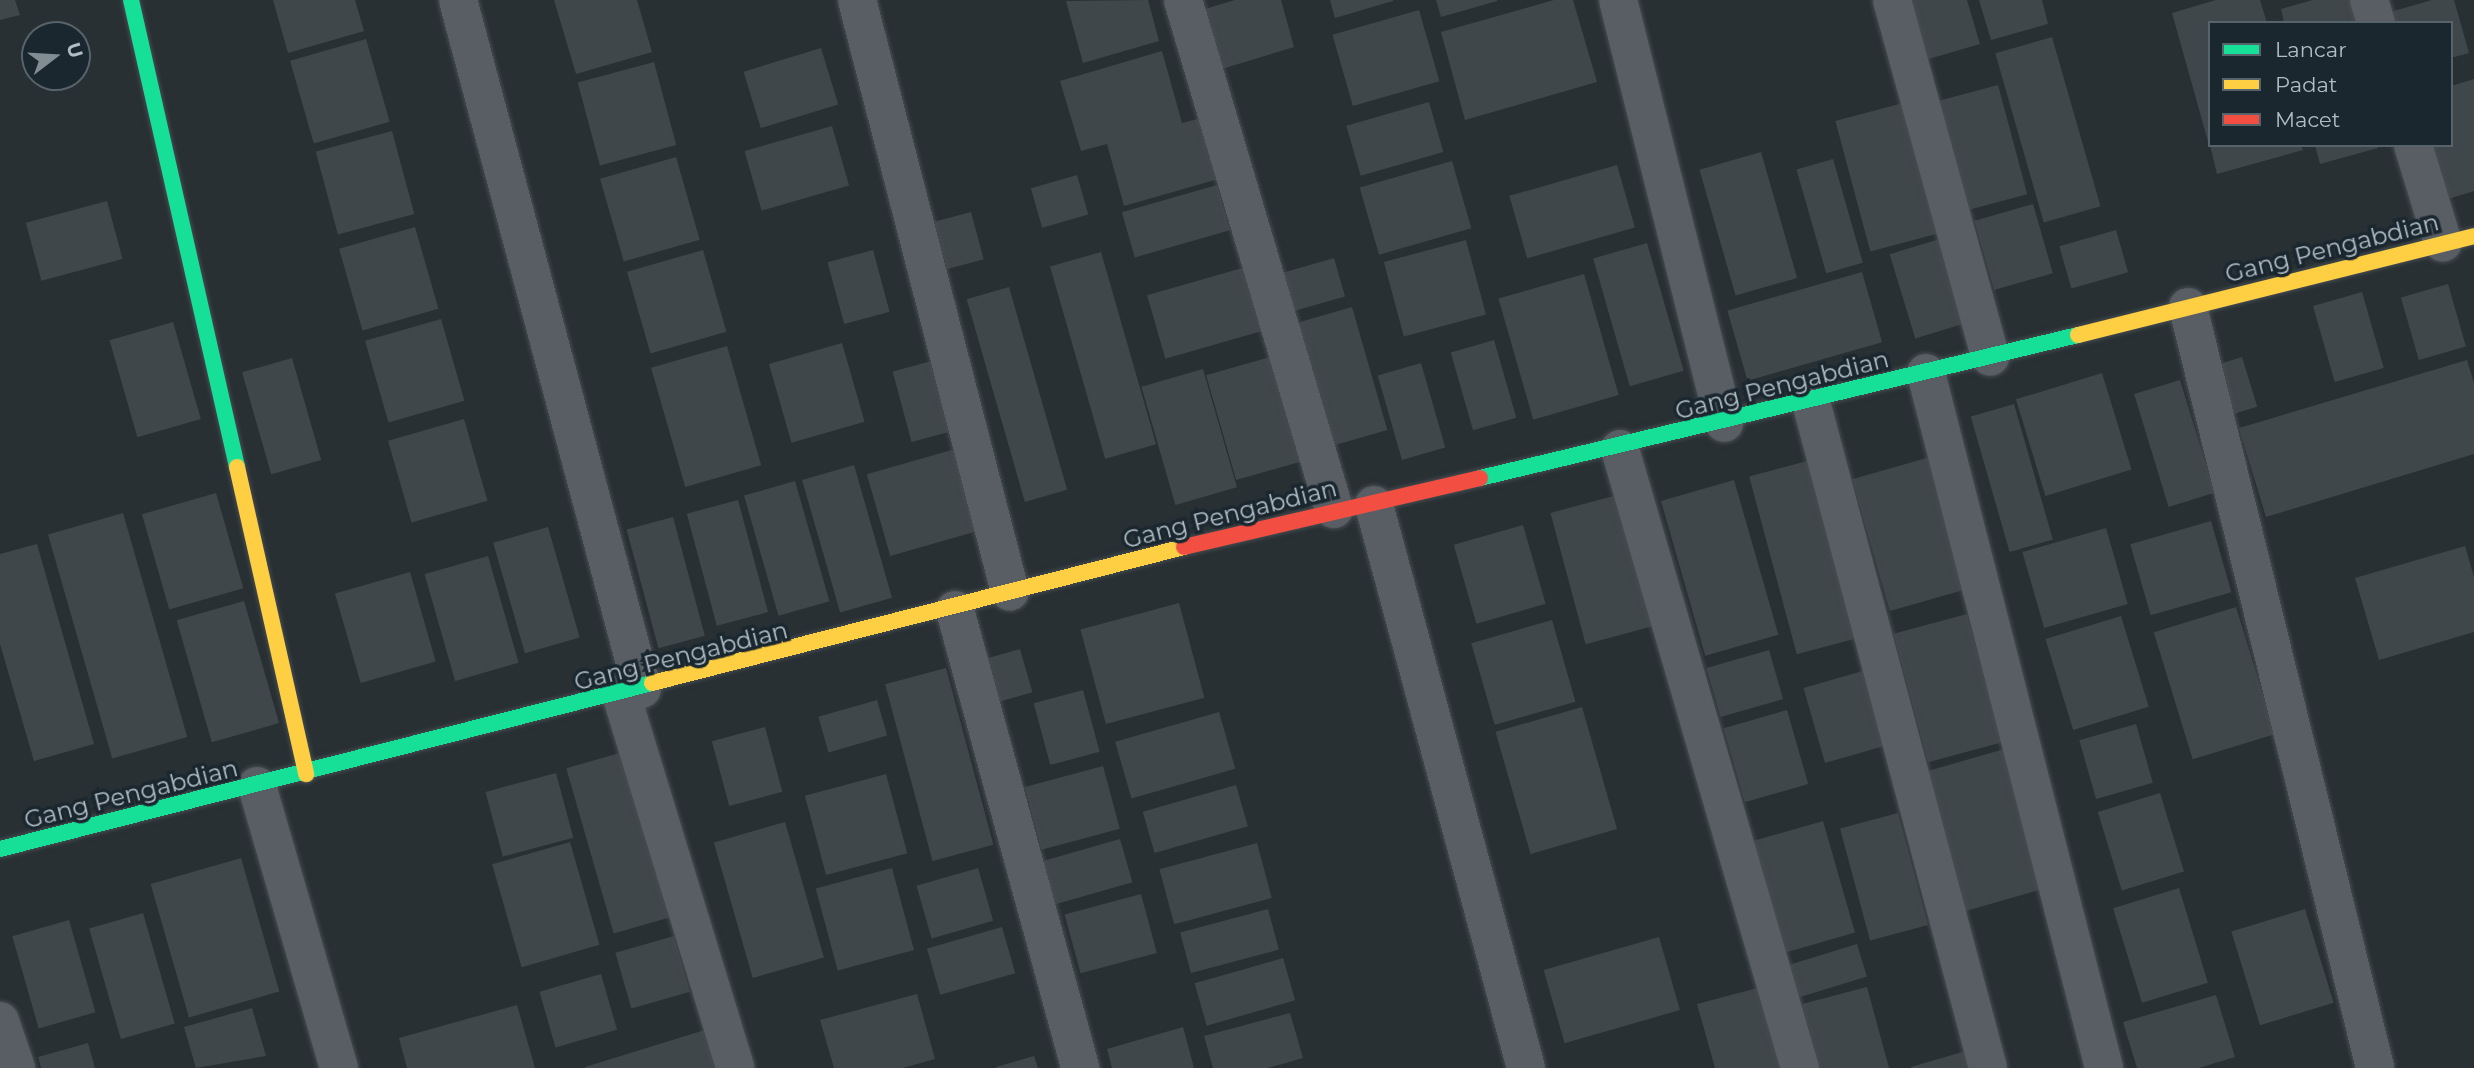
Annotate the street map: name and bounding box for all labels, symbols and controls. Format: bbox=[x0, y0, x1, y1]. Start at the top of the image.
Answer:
north arrow bbox=[21, 21, 91, 91]
legend bbox=[2208, 21, 2453, 147]
text: Lancar bbox=[2275, 37, 2347, 62]
text: U bbox=[61, 40, 88, 61]
text: Padat bbox=[2275, 72, 2337, 97]
text: Macet bbox=[2275, 107, 2340, 132]
street label: Gang Pengabdian bbox=[2222, 208, 2442, 288]
street label: Gang Pengabdian bbox=[1672, 345, 1892, 425]
street label: Gang Pengabdian bbox=[1120, 474, 1340, 554]
street label: Gang Pengabdian bbox=[571, 616, 791, 696]
street label: Gang Pengabdian bbox=[21, 754, 241, 834]

